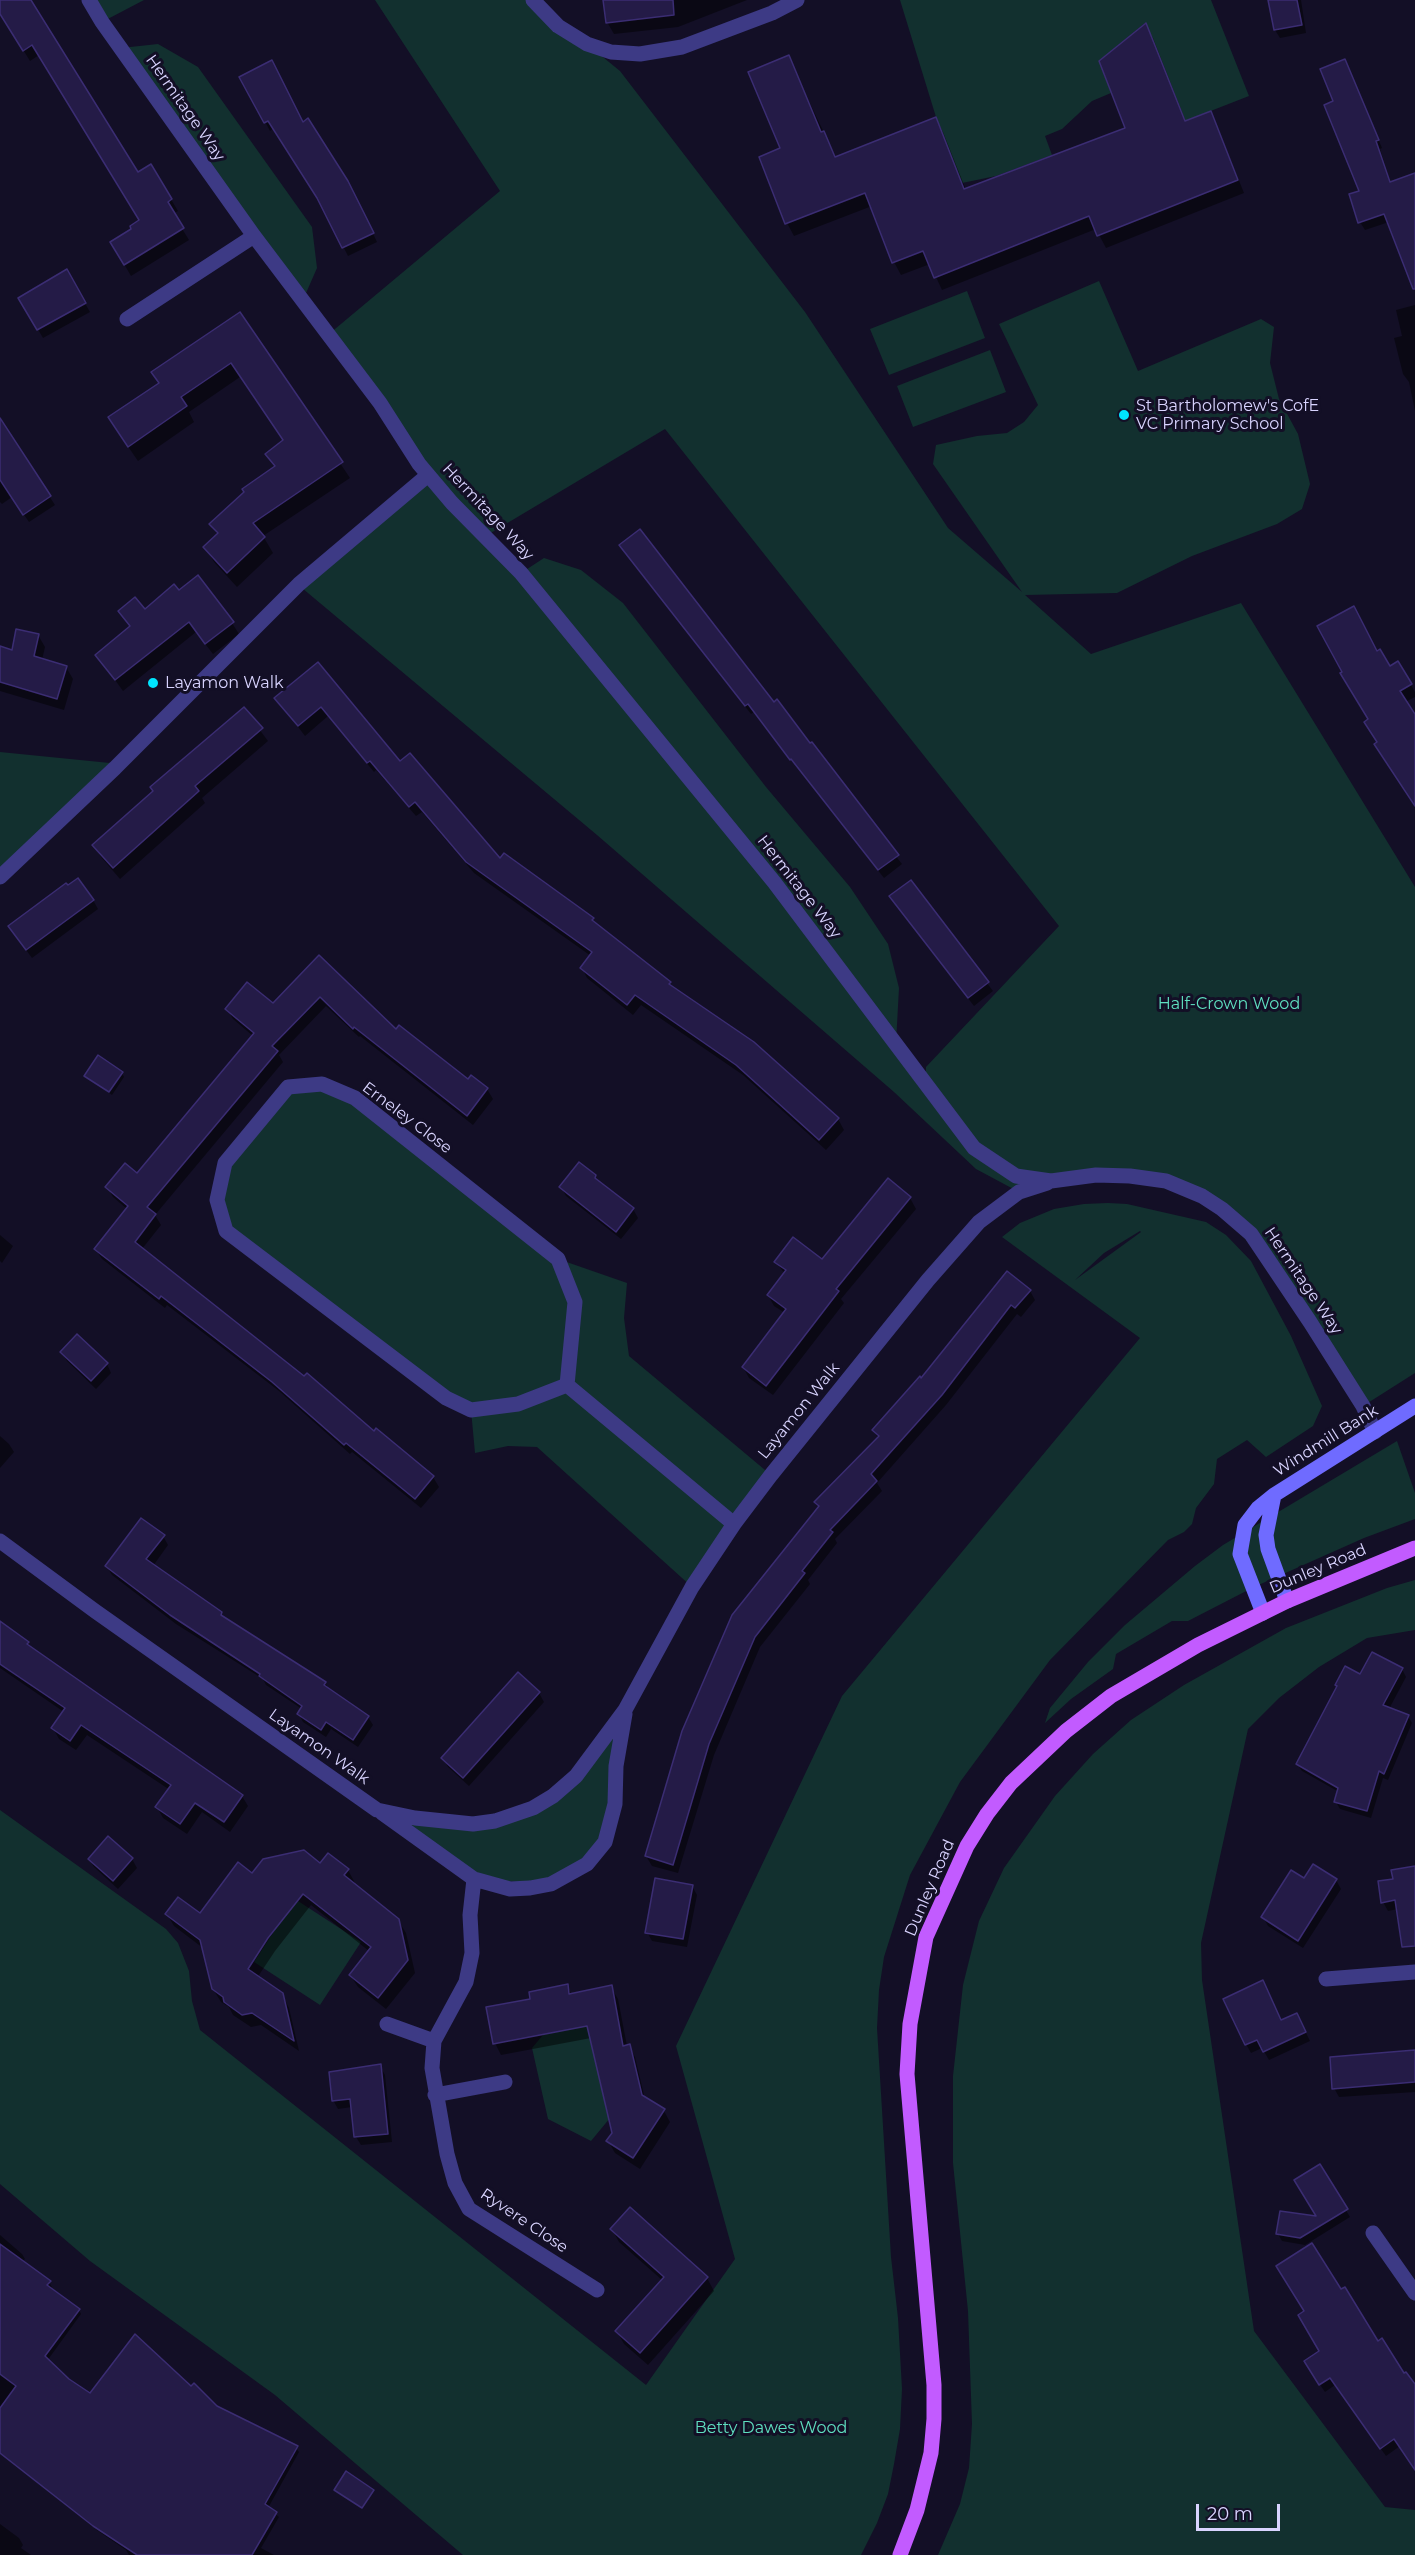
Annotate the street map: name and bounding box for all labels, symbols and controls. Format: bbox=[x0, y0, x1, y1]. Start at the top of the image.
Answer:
street label: Hermitage Way bbox=[141, 51, 229, 165]
place label: St Bartholomew's CofE VC Primary School bbox=[1136, 396, 1319, 434]
marker: St Bartholomew's CofE VC Primary School bbox=[1117, 408, 1131, 422]
street label: Hermitage Way bbox=[438, 460, 538, 564]
place label: Layamon Walk bbox=[165, 673, 284, 693]
marker: Layamon Walk bbox=[146, 676, 160, 690]
street label: Hermitage Way bbox=[753, 832, 845, 942]
park label: Half-Crown Wood bbox=[1158, 994, 1300, 1014]
street label: Erneley Close bbox=[358, 1078, 456, 1158]
street label: Hermitage Way bbox=[1260, 1224, 1346, 1338]
street label: Layamon Walk bbox=[754, 1359, 844, 1463]
street label: Windmill Bank bbox=[1270, 1401, 1382, 1481]
street label: Dunley Road bbox=[1267, 1540, 1369, 1598]
street label: Layamon Walk bbox=[265, 1705, 373, 1789]
street label: Dunley Road bbox=[901, 1837, 959, 1939]
street label: Ryvere Close bbox=[477, 2185, 571, 2257]
park label: Betty Dawes Wood bbox=[695, 2418, 847, 2438]
scale bar bbox=[1199, 2492, 1283, 2530]
text: 20 m bbox=[1207, 2503, 1253, 2525]

